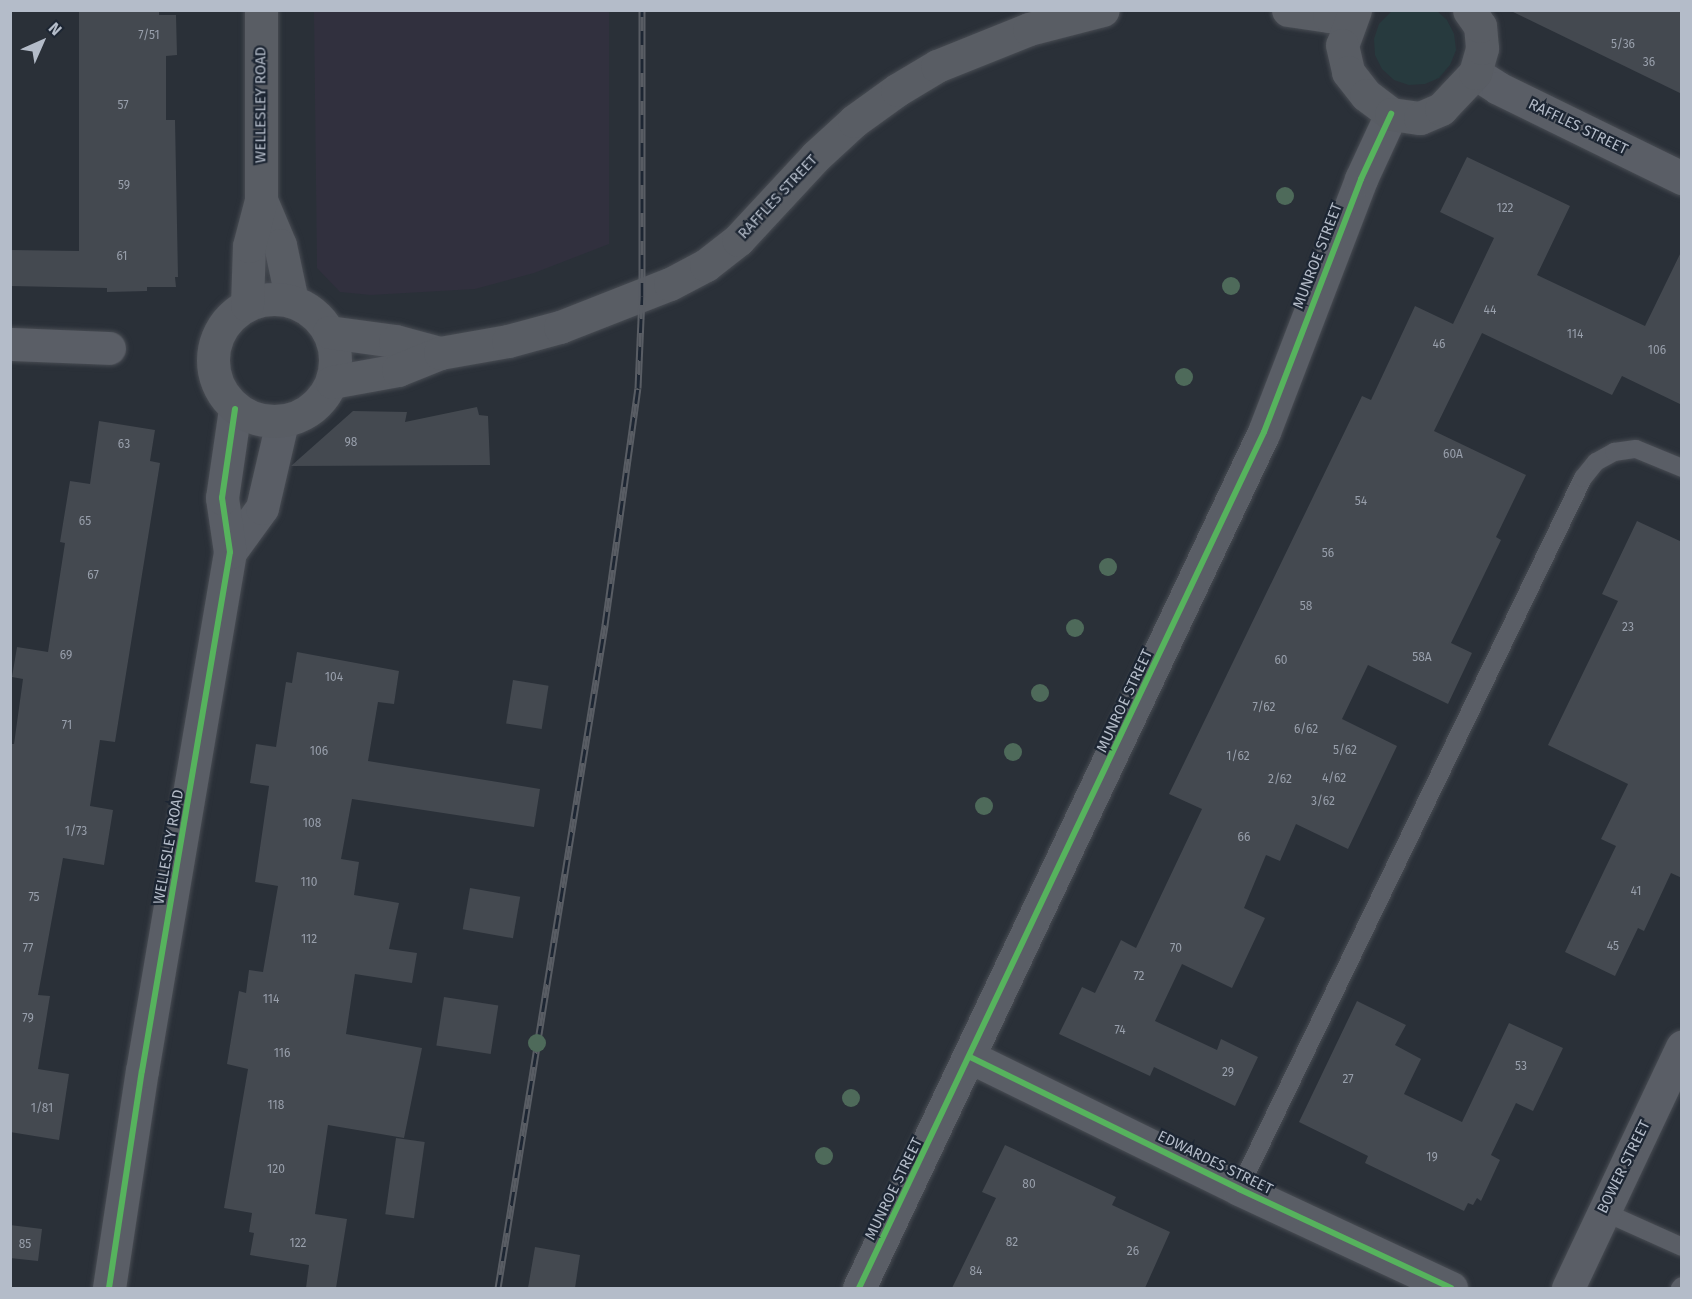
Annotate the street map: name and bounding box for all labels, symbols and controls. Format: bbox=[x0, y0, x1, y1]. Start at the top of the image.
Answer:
north arrow bbox=[12, 12, 72, 72]
text: N bbox=[45, 18, 66, 39]
house number: 7/51 bbox=[138, 29, 160, 43]
house number: 5/36 bbox=[1611, 38, 1635, 52]
street label: WELLESLEY ROAD bbox=[252, 47, 270, 163]
house number: 36 bbox=[1643, 56, 1655, 70]
street label: RAFFLES STREET bbox=[1525, 95, 1631, 159]
house number: 57 bbox=[117, 99, 129, 113]
street label: RAFFLES STREET bbox=[734, 151, 822, 243]
house number: 59 bbox=[118, 179, 130, 193]
street label: MUNROE STREET bbox=[1290, 201, 1346, 311]
house number: 122 bbox=[1496, 202, 1514, 216]
house number: 61 bbox=[116, 250, 128, 264]
house number: 44 bbox=[1484, 304, 1496, 318]
house number: 114 bbox=[1567, 328, 1583, 342]
house number: 46 bbox=[1433, 338, 1445, 352]
house number: 106 bbox=[1648, 344, 1666, 358]
house number: 98 bbox=[345, 436, 357, 450]
house number: 63 bbox=[118, 438, 130, 452]
house number: 60A bbox=[1443, 448, 1463, 462]
house number: 54 bbox=[1355, 495, 1367, 509]
house number: 65 bbox=[79, 515, 91, 529]
house number: 56 bbox=[1322, 547, 1334, 561]
house number: 67 bbox=[87, 569, 99, 583]
house number: 58 bbox=[1300, 600, 1312, 614]
house number: 23 bbox=[1622, 621, 1634, 635]
street label: MUNROE STREET bbox=[1093, 647, 1157, 755]
house number: 69 bbox=[60, 649, 72, 663]
house number: 58A bbox=[1412, 651, 1432, 665]
house number: 60 bbox=[1274, 654, 1288, 668]
house number: 104 bbox=[325, 671, 343, 685]
house number: 7/62 bbox=[1253, 701, 1275, 715]
house number: 71 bbox=[62, 719, 72, 733]
house number: 6/62 bbox=[1294, 723, 1318, 737]
house number: 5/62 bbox=[1333, 744, 1357, 758]
house number: 106 bbox=[310, 745, 328, 759]
house number: 1/62 bbox=[1226, 750, 1250, 764]
house number: 4/62 bbox=[1322, 772, 1346, 786]
house number: 2/62 bbox=[1268, 773, 1292, 787]
street label: WELLESLEY ROAD bbox=[150, 788, 188, 906]
house number: 3/62 bbox=[1311, 795, 1335, 809]
house number: 108 bbox=[303, 817, 321, 831]
house number: 1/73 bbox=[65, 825, 87, 839]
house number: 66 bbox=[1238, 831, 1250, 845]
house number: 110 bbox=[301, 876, 317, 890]
house number: 41 bbox=[1631, 885, 1641, 899]
house number: 75 bbox=[28, 891, 40, 905]
house number: 112 bbox=[301, 933, 317, 947]
house number: 45 bbox=[1607, 940, 1619, 954]
house number: 77 bbox=[23, 942, 33, 956]
house number: 70 bbox=[1170, 942, 1182, 956]
house number: 72 bbox=[1133, 970, 1145, 984]
house number: 114 bbox=[263, 993, 279, 1007]
house number: 79 bbox=[22, 1012, 34, 1026]
house number: 74 bbox=[1114, 1024, 1126, 1038]
house number: 116 bbox=[274, 1047, 290, 1061]
house number: 53 bbox=[1515, 1060, 1527, 1074]
house number: 29 bbox=[1222, 1066, 1234, 1080]
house number: 27 bbox=[1342, 1073, 1354, 1087]
house number: 118 bbox=[268, 1099, 284, 1113]
house number: 1/81 bbox=[31, 1102, 53, 1116]
street label: BOWER STREET bbox=[1594, 1117, 1654, 1217]
street label: EDWARDES STREET bbox=[1154, 1127, 1276, 1199]
street label: MUNROE STREET bbox=[861, 1135, 927, 1243]
house number: 19 bbox=[1426, 1151, 1438, 1165]
house number: 120 bbox=[267, 1163, 285, 1177]
house number: 80 bbox=[1022, 1178, 1036, 1192]
house number: 82 bbox=[1006, 1236, 1018, 1250]
house number: 122 bbox=[289, 1237, 307, 1251]
house number: 85 bbox=[19, 1238, 31, 1252]
house number: 26 bbox=[1127, 1245, 1139, 1259]
house number: 84 bbox=[970, 1265, 982, 1279]

